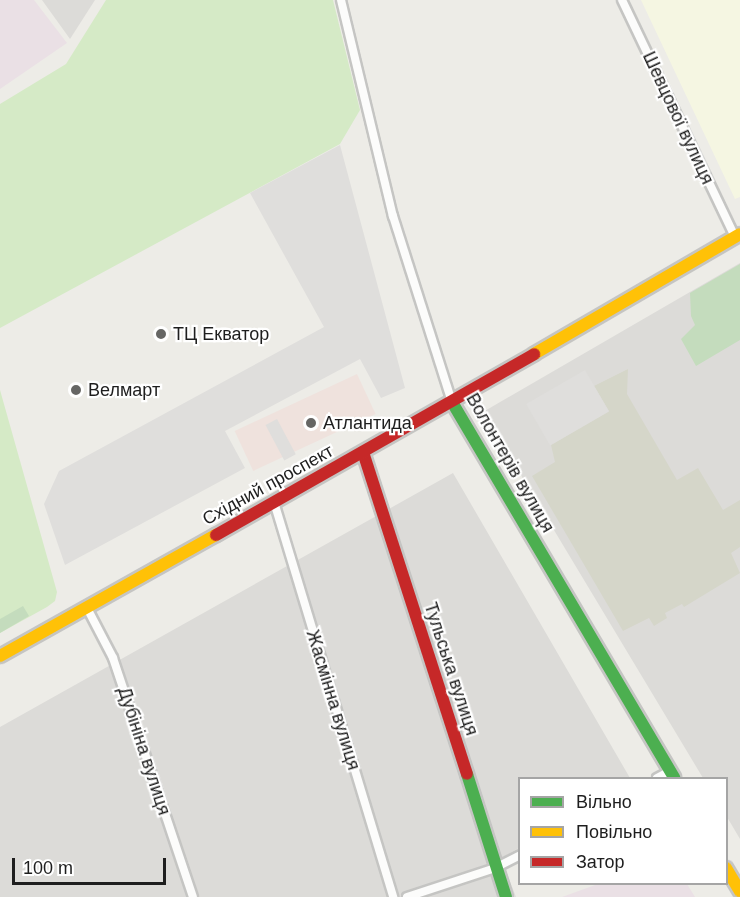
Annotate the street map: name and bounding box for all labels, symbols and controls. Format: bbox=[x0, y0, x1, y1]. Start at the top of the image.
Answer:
street label: Шевцової вулиця bbox=[638, 48, 718, 188]
place label: ТЦ Екватор bbox=[173, 323, 269, 345]
marker: ТЦ Екватор bbox=[154, 327, 168, 341]
place label: Велмарт bbox=[88, 379, 160, 401]
marker: Велмарт bbox=[69, 383, 83, 397]
street label: Волонтерів вулиця bbox=[461, 389, 559, 537]
place label: Атлантида bbox=[323, 412, 412, 434]
marker: Атлантида bbox=[304, 416, 318, 430]
street label: Східний проспект bbox=[199, 440, 337, 530]
street label: Тульська вулиця bbox=[419, 600, 483, 738]
street label: Жасмінна вулиця bbox=[301, 627, 365, 773]
street label: Дубініна вулиця bbox=[113, 684, 175, 818]
legend bbox=[518, 777, 728, 885]
text: Вільно bbox=[576, 792, 632, 812]
text: Повільно bbox=[576, 822, 652, 842]
scale bar bbox=[15, 846, 170, 884]
text: Затор bbox=[576, 852, 625, 872]
text: 100 m bbox=[23, 858, 73, 878]

